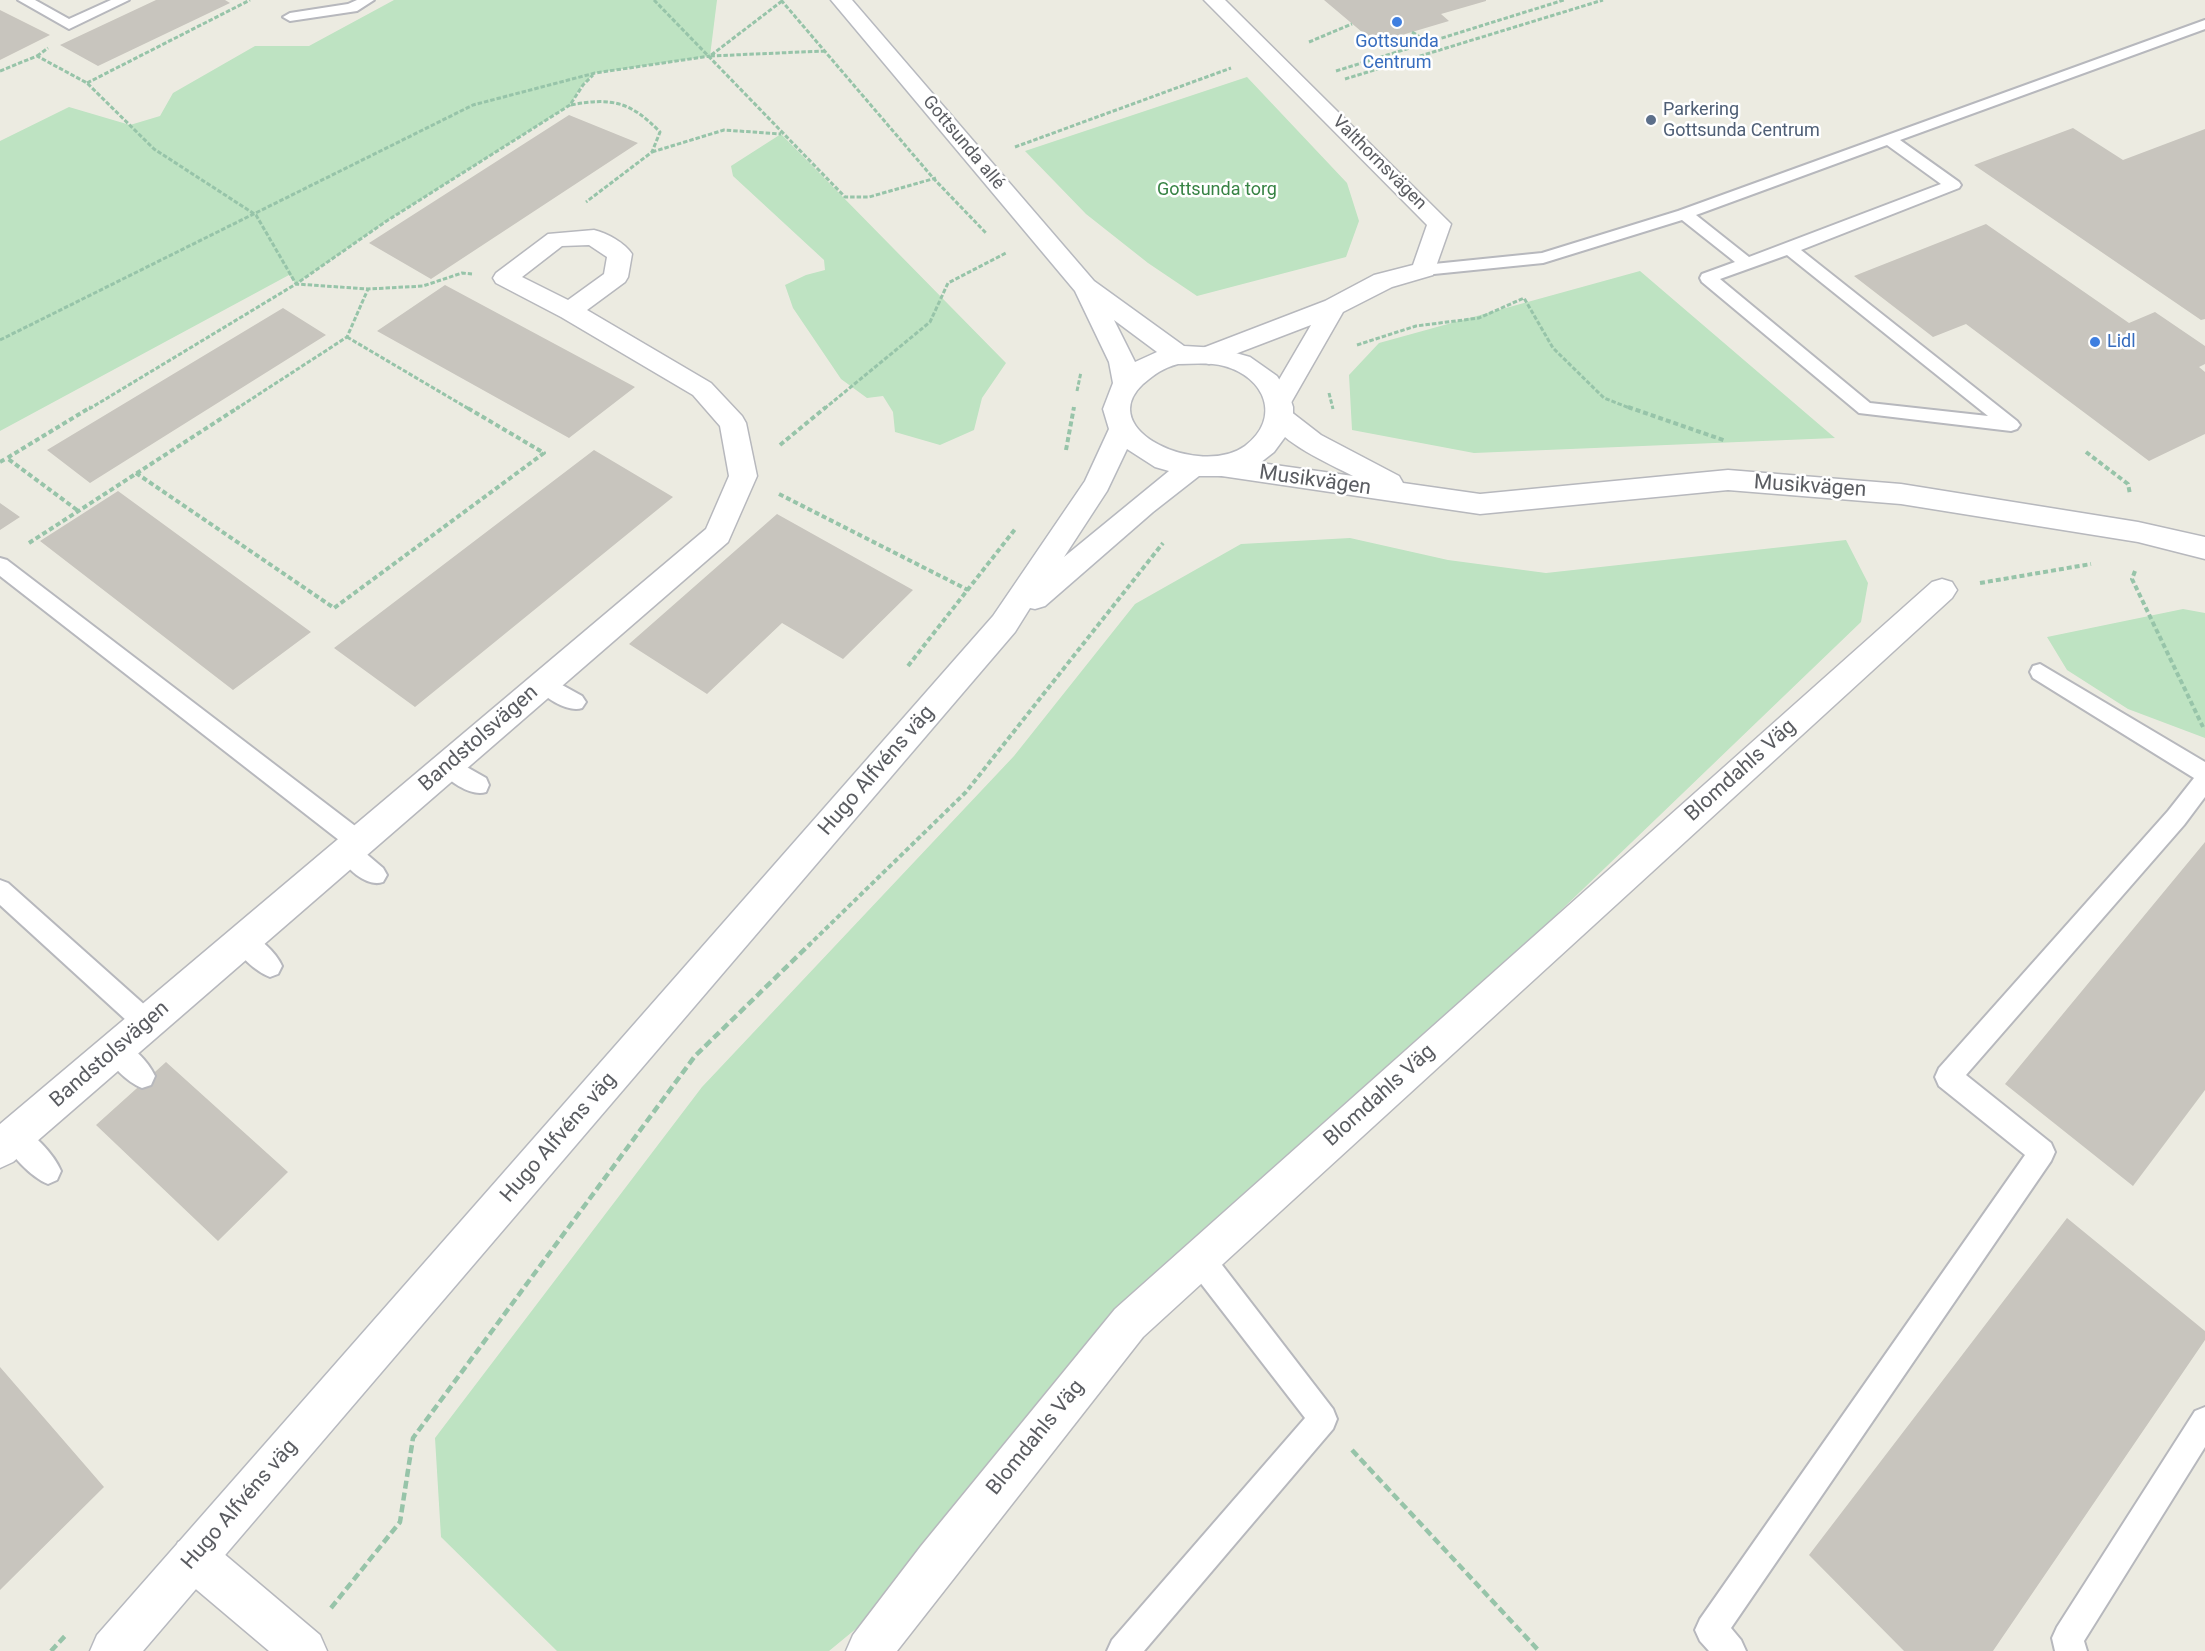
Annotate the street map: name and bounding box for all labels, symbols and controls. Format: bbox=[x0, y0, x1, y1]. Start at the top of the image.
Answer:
marker: Gottsunda Centrum bbox=[1390, 15, 1404, 29]
place label: Gottsunda Centrum bbox=[1355, 31, 1439, 74]
street label: Gottsunda allé bbox=[917, 92, 1009, 194]
place label: Parkering Gottsunda Centrum bbox=[1663, 99, 1820, 142]
street label: Valthornsvägen bbox=[1327, 111, 1431, 215]
marker: Parkering Gottsunda Centrum bbox=[1644, 113, 1658, 127]
park label: Gottsunda torg bbox=[1157, 179, 1277, 201]
place label: Lidl bbox=[2107, 331, 2136, 353]
marker: Lidl bbox=[2088, 335, 2102, 349]
street label: Musikvägen bbox=[1258, 461, 1372, 501]
street label: Musikvägen bbox=[1753, 471, 1867, 503]
street label: Bandstolsvägen bbox=[414, 681, 544, 797]
street label: Hugo Alfvéns väg bbox=[814, 701, 940, 841]
street label: Blomdahls Väg bbox=[1680, 715, 1802, 827]
street label: Bandstolsvägen bbox=[45, 997, 175, 1113]
street label: Blomdahls Väg bbox=[1319, 1040, 1441, 1152]
street label: Hugo Alfvéns väg bbox=[496, 1068, 622, 1208]
street label: Blomdahls Väg bbox=[982, 1375, 1090, 1501]
street label: Hugo Alfvéns väg bbox=[177, 1435, 303, 1575]

